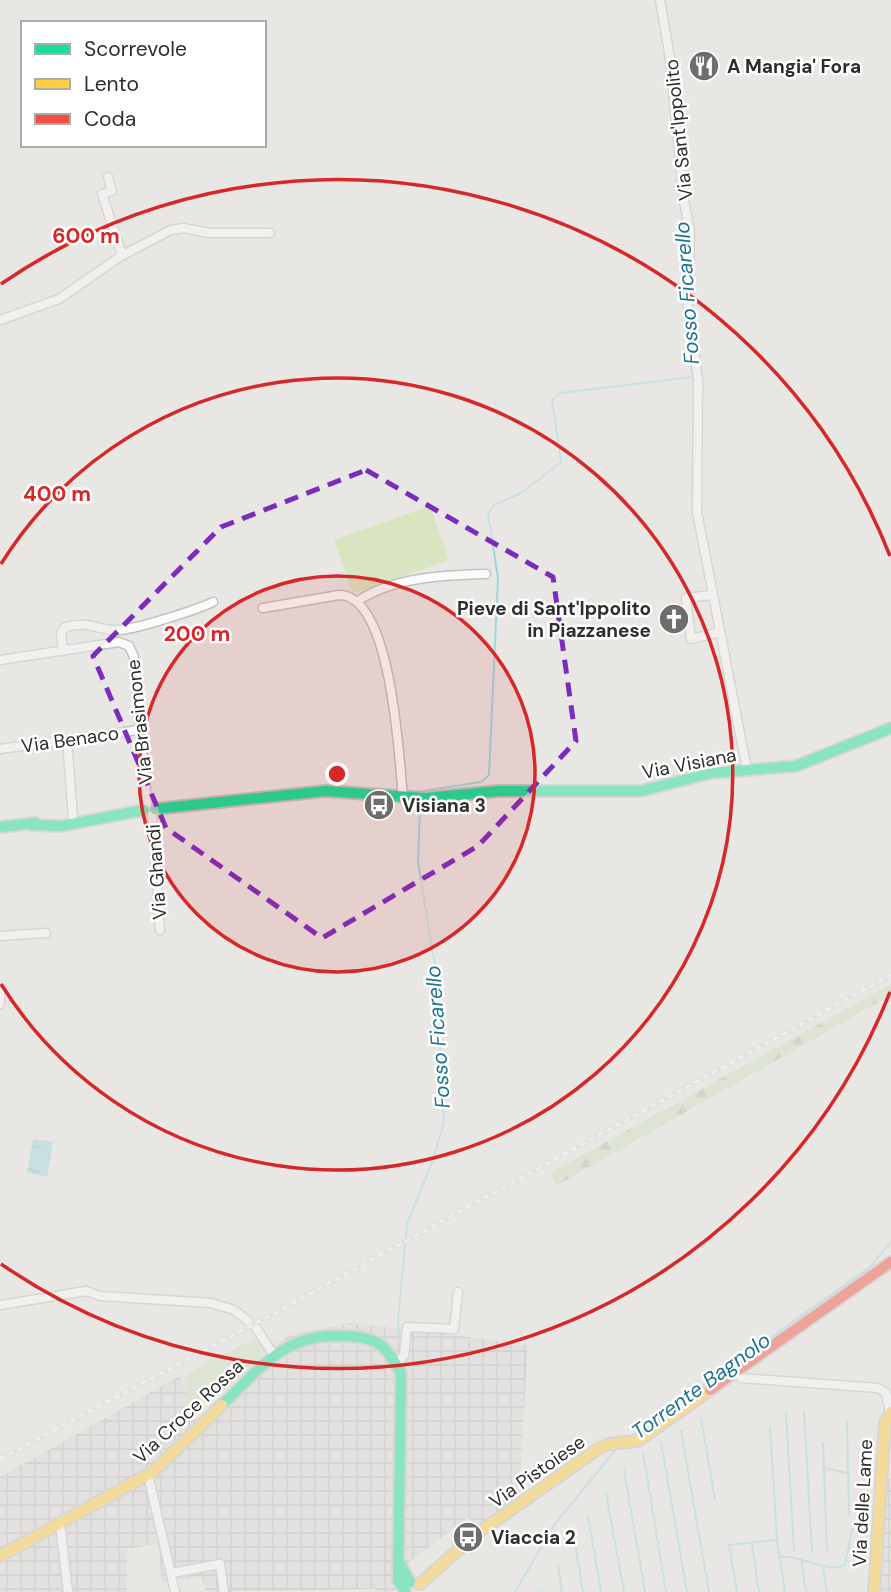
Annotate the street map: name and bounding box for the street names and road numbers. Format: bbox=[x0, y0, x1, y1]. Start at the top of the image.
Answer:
street label: Via Sant'Ippolito bbox=[659, 58, 698, 202]
street label: Via Brasimone bbox=[121, 658, 158, 786]
street label: Via Benaco bbox=[20, 720, 120, 759]
street label: Via Visiana bbox=[640, 742, 738, 785]
street label: Via Ghandi bbox=[141, 823, 172, 921]
street label: Via Croce Rossa bbox=[128, 1354, 249, 1469]
street label: Via Pistoiese bbox=[484, 1429, 590, 1514]
street label: Via delle Lame bbox=[847, 1439, 878, 1567]

